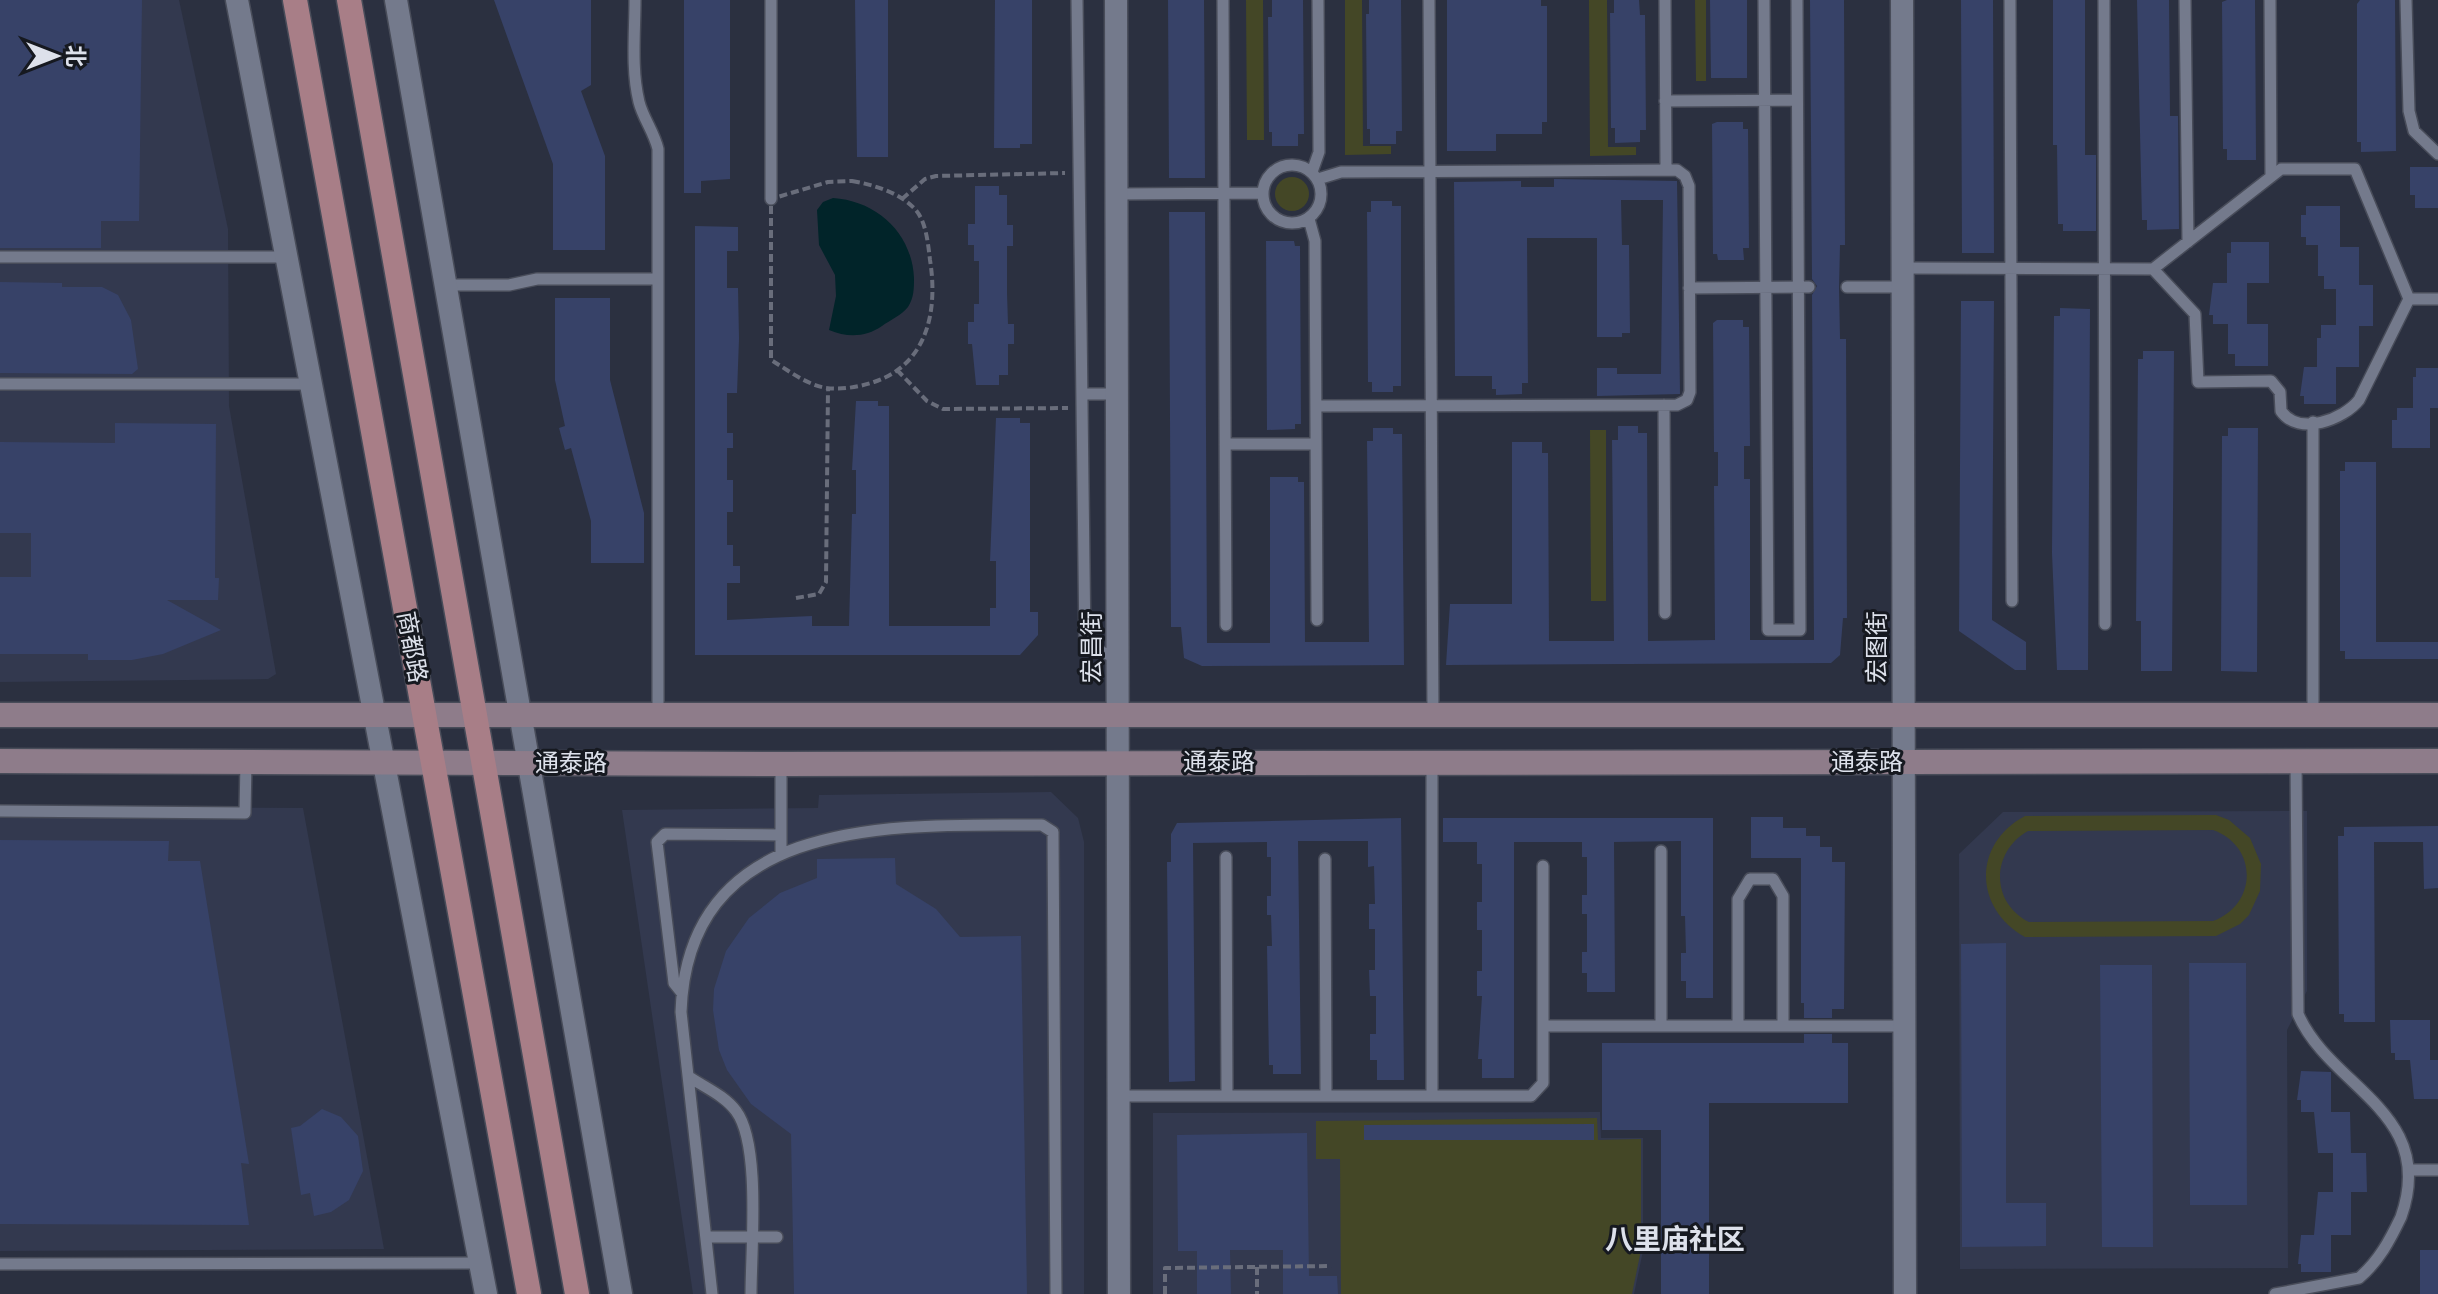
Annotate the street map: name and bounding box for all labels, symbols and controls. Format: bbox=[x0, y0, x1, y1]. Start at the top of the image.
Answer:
north arrow bbox=[16, 16, 96, 96]
text: 北 bbox=[62, 45, 90, 67]
street label: 商都路 bbox=[391, 609, 434, 685]
street label: 宏昌街 bbox=[1076, 611, 1107, 683]
street label: 宏图街 bbox=[1861, 611, 1892, 683]
street label: 通泰路 bbox=[1183, 746, 1255, 777]
street label: 通泰路 bbox=[1831, 746, 1903, 777]
street label: 通泰路 bbox=[535, 747, 607, 778]
district label: 八里庙社区 bbox=[1605, 1220, 1745, 1257]

